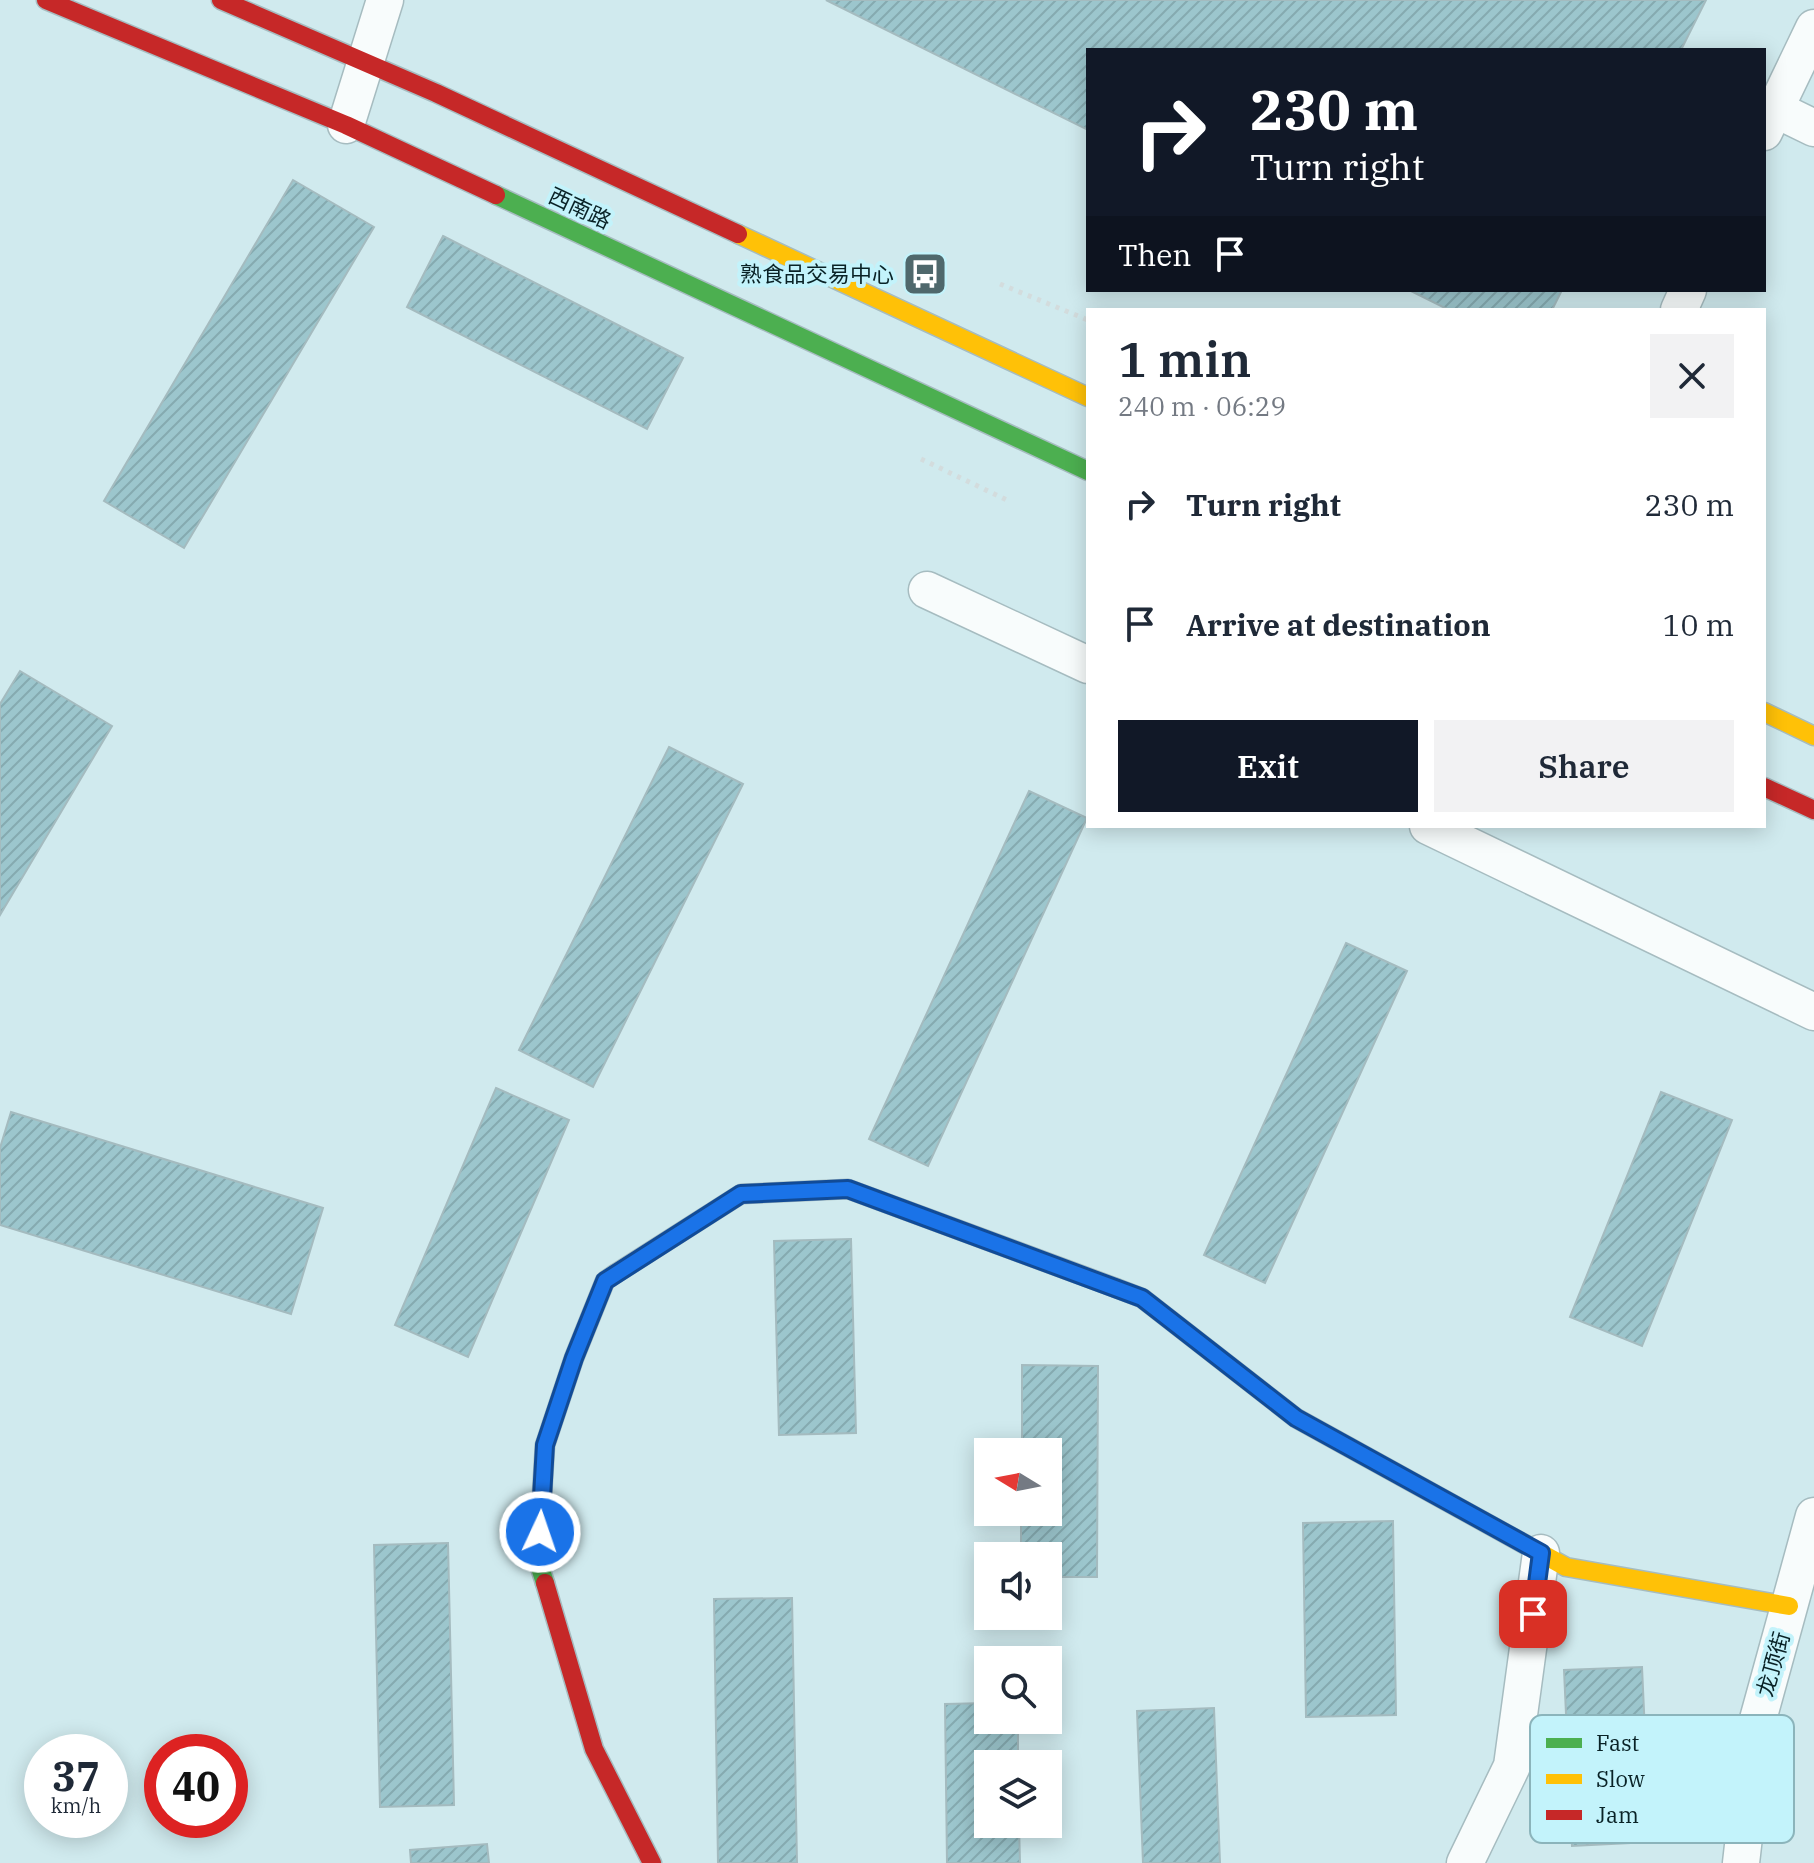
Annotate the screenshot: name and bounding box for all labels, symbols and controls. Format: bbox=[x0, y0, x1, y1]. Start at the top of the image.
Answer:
text: 230 m bbox=[1250, 73, 1418, 145]
icon: right bbox=[1118, 80, 1222, 184]
text: Turn right bbox=[1250, 143, 1424, 190]
street label: 西南路 bbox=[544, 180, 616, 235]
icon: arrive bbox=[1208, 232, 1252, 276]
text: Then bbox=[1118, 235, 1192, 274]
bus stop icon: 熟食品交易中心 bbox=[901, 250, 949, 298]
place label: 熟食品交易中心 bbox=[740, 259, 894, 288]
text: 1 min bbox=[1118, 328, 1251, 390]
button: close bbox=[1650, 334, 1734, 418]
text: 240 m · 06:29 bbox=[1118, 389, 1286, 423]
icon: right bbox=[1118, 482, 1162, 526]
text: Turn right bbox=[1186, 485, 1341, 524]
text: 230 m bbox=[1644, 485, 1734, 524]
icon: arrive bbox=[1118, 602, 1162, 646]
text: Arrive at destination bbox=[1186, 605, 1491, 644]
text: 10 m bbox=[1662, 605, 1734, 644]
button: Exit bbox=[1118, 720, 1418, 812]
button: Share bbox=[1434, 720, 1734, 812]
north arrow bbox=[974, 1438, 1062, 1526]
map controls bbox=[974, 1438, 1062, 1838]
position arrow bbox=[498, 1490, 582, 1574]
button: sound bbox=[974, 1542, 1062, 1630]
pin bbox=[1499, 1580, 1567, 1648]
icon: arrive bbox=[1511, 1592, 1555, 1636]
street label: 龙顶街 bbox=[1749, 1628, 1796, 1700]
button: search bbox=[974, 1646, 1062, 1734]
legend bbox=[1530, 1715, 1794, 1843]
text: Fast bbox=[1596, 1728, 1639, 1757]
speed limit sign: 40 bbox=[144, 1734, 248, 1838]
text: 37 bbox=[52, 1750, 100, 1802]
button: layers bbox=[974, 1750, 1062, 1838]
text: Slow bbox=[1596, 1764, 1645, 1793]
text: km/h bbox=[51, 1792, 101, 1819]
text: Jam bbox=[1596, 1800, 1639, 1829]

